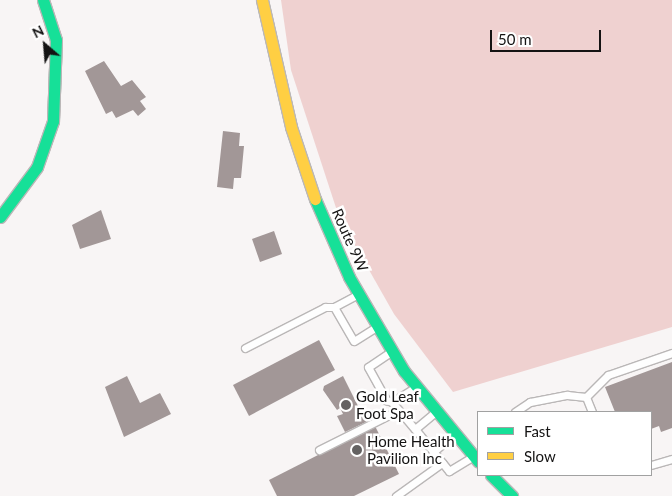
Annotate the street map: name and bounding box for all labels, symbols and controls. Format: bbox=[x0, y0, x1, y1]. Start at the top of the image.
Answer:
north arrow bbox=[20, 20, 70, 70]
scale bar bbox=[492, 20, 603, 52]
text: N bbox=[29, 21, 47, 41]
text: 50 m bbox=[498, 30, 532, 48]
street label: Route 9W bbox=[328, 206, 372, 274]
place label: Gold Leaf Foot Spa bbox=[356, 387, 419, 422]
marker: Gold Leaf Foot Spa bbox=[340, 399, 352, 411]
legend bbox=[477, 411, 652, 476]
text: Fast bbox=[524, 422, 551, 440]
place label: Home Health Pavilion Inc bbox=[367, 432, 455, 467]
marker: Home Health Pavilion Inc bbox=[351, 444, 363, 456]
text: Slow bbox=[524, 447, 556, 465]

